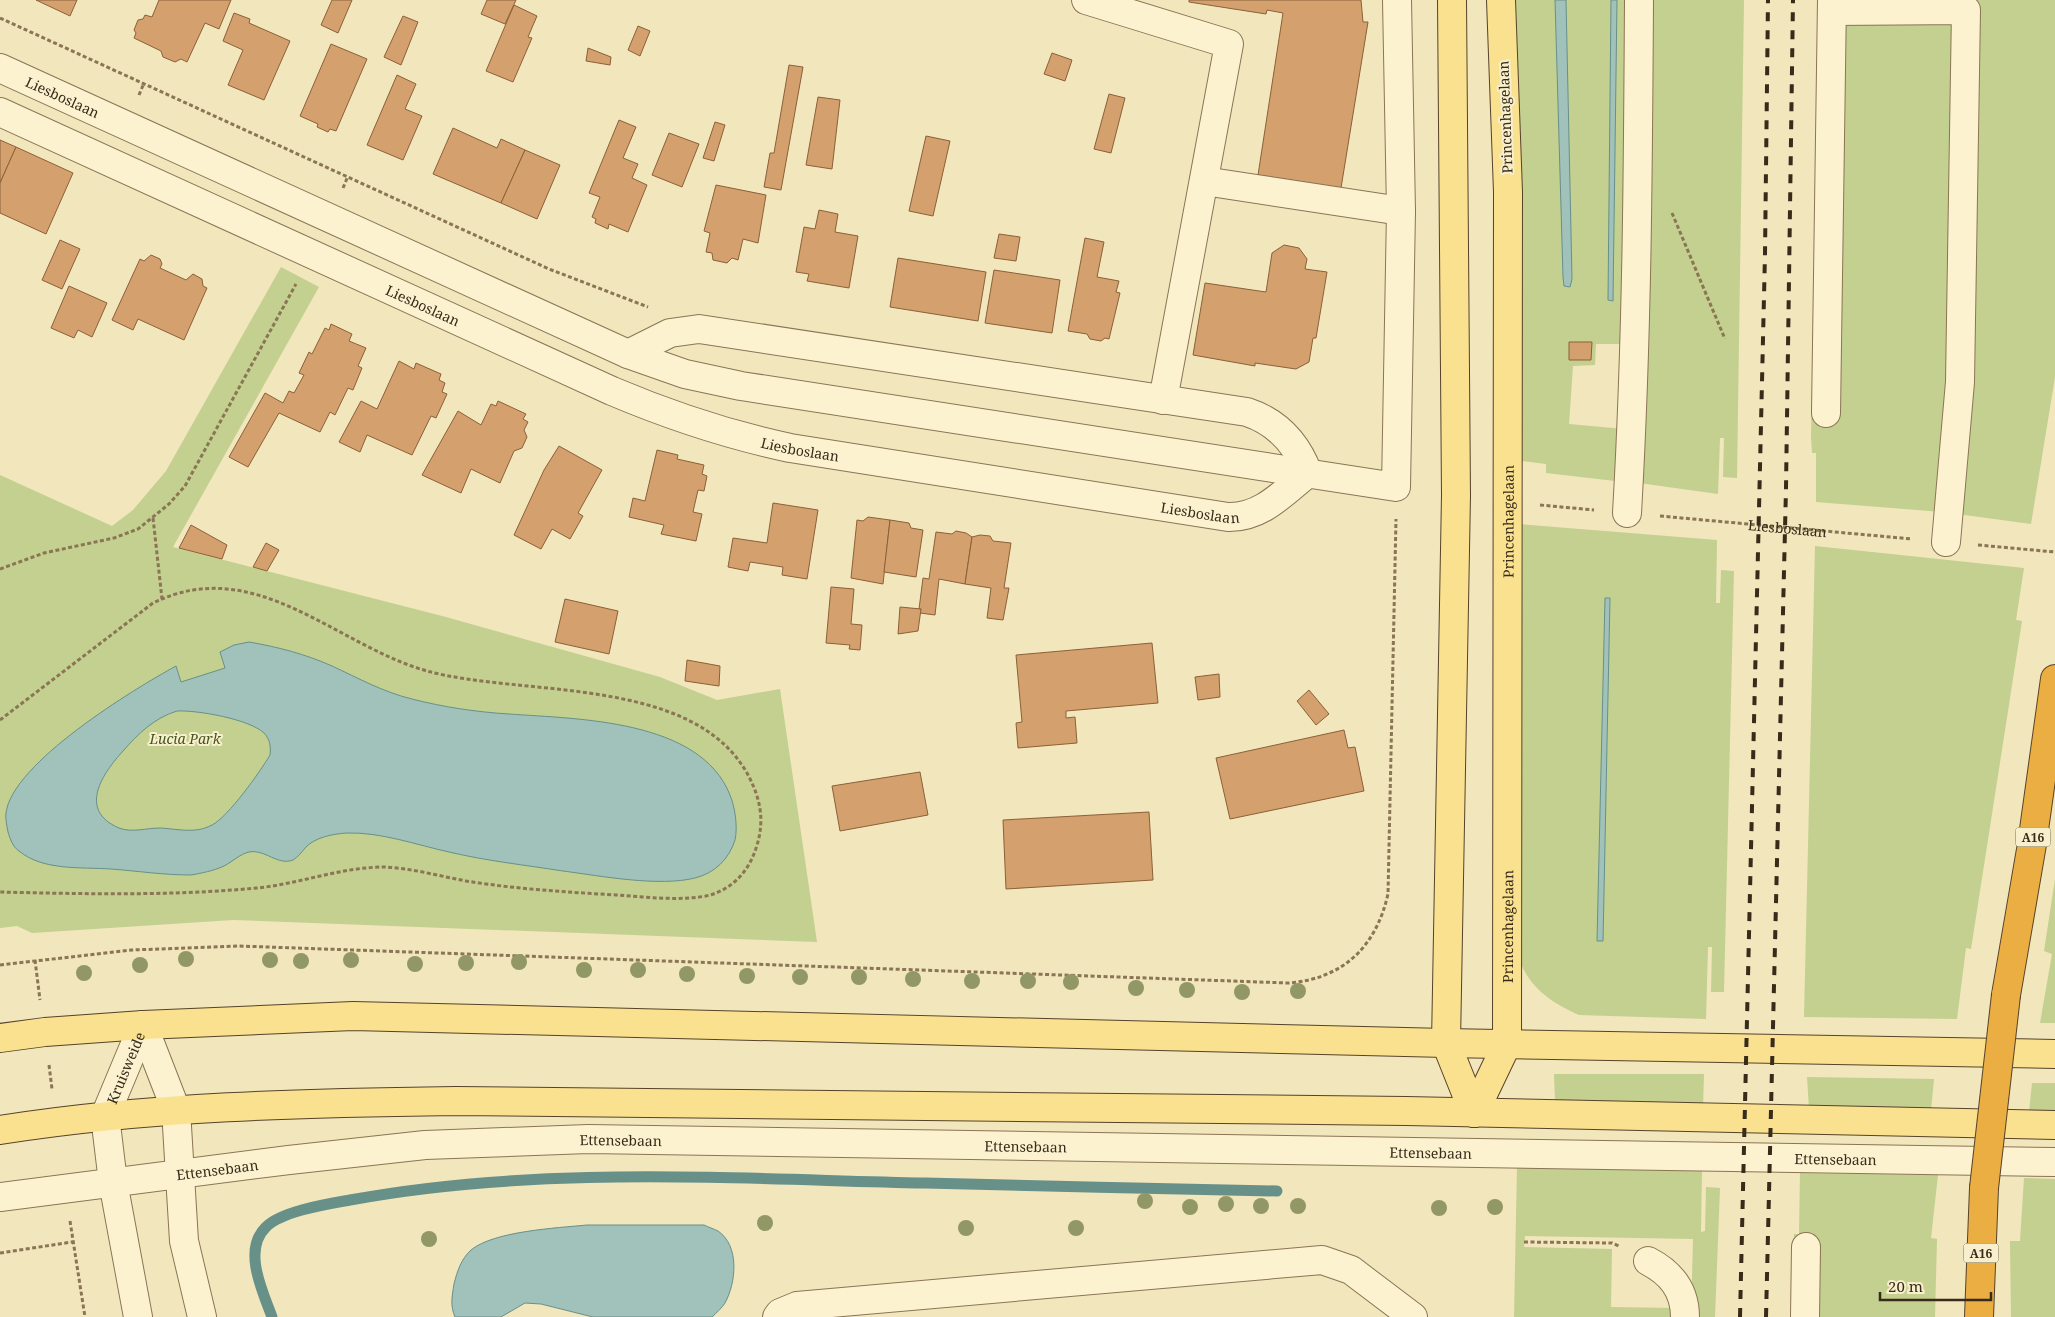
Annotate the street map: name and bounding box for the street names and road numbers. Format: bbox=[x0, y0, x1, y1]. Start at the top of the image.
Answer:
street label: Princenhagelaan bbox=[1494, 60, 1516, 174]
street label: Liesboslaan bbox=[23, 72, 103, 122]
street label: Liesboslaan bbox=[383, 280, 463, 330]
street label: Liesboslaan bbox=[759, 432, 841, 465]
street label: Princenhagelaan bbox=[1498, 465, 1517, 578]
street label: Liesboslaan bbox=[1160, 497, 1240, 527]
street label: Liesboslaan bbox=[1747, 515, 1828, 541]
road number: A16 bbox=[2016, 828, 2050, 846]
street label: Princenhagelaan bbox=[1498, 870, 1517, 983]
street label: Kruisweide bbox=[102, 1029, 149, 1107]
street label: Ettensebaan bbox=[579, 1129, 662, 1150]
street label: Ettensebaan bbox=[984, 1136, 1067, 1156]
street label: Ettensebaan bbox=[1389, 1142, 1472, 1162]
street label: Ettensebaan bbox=[1794, 1148, 1877, 1169]
street label: Ettensebaan bbox=[175, 1155, 259, 1184]
road number: A16 bbox=[1964, 1244, 1998, 1262]

